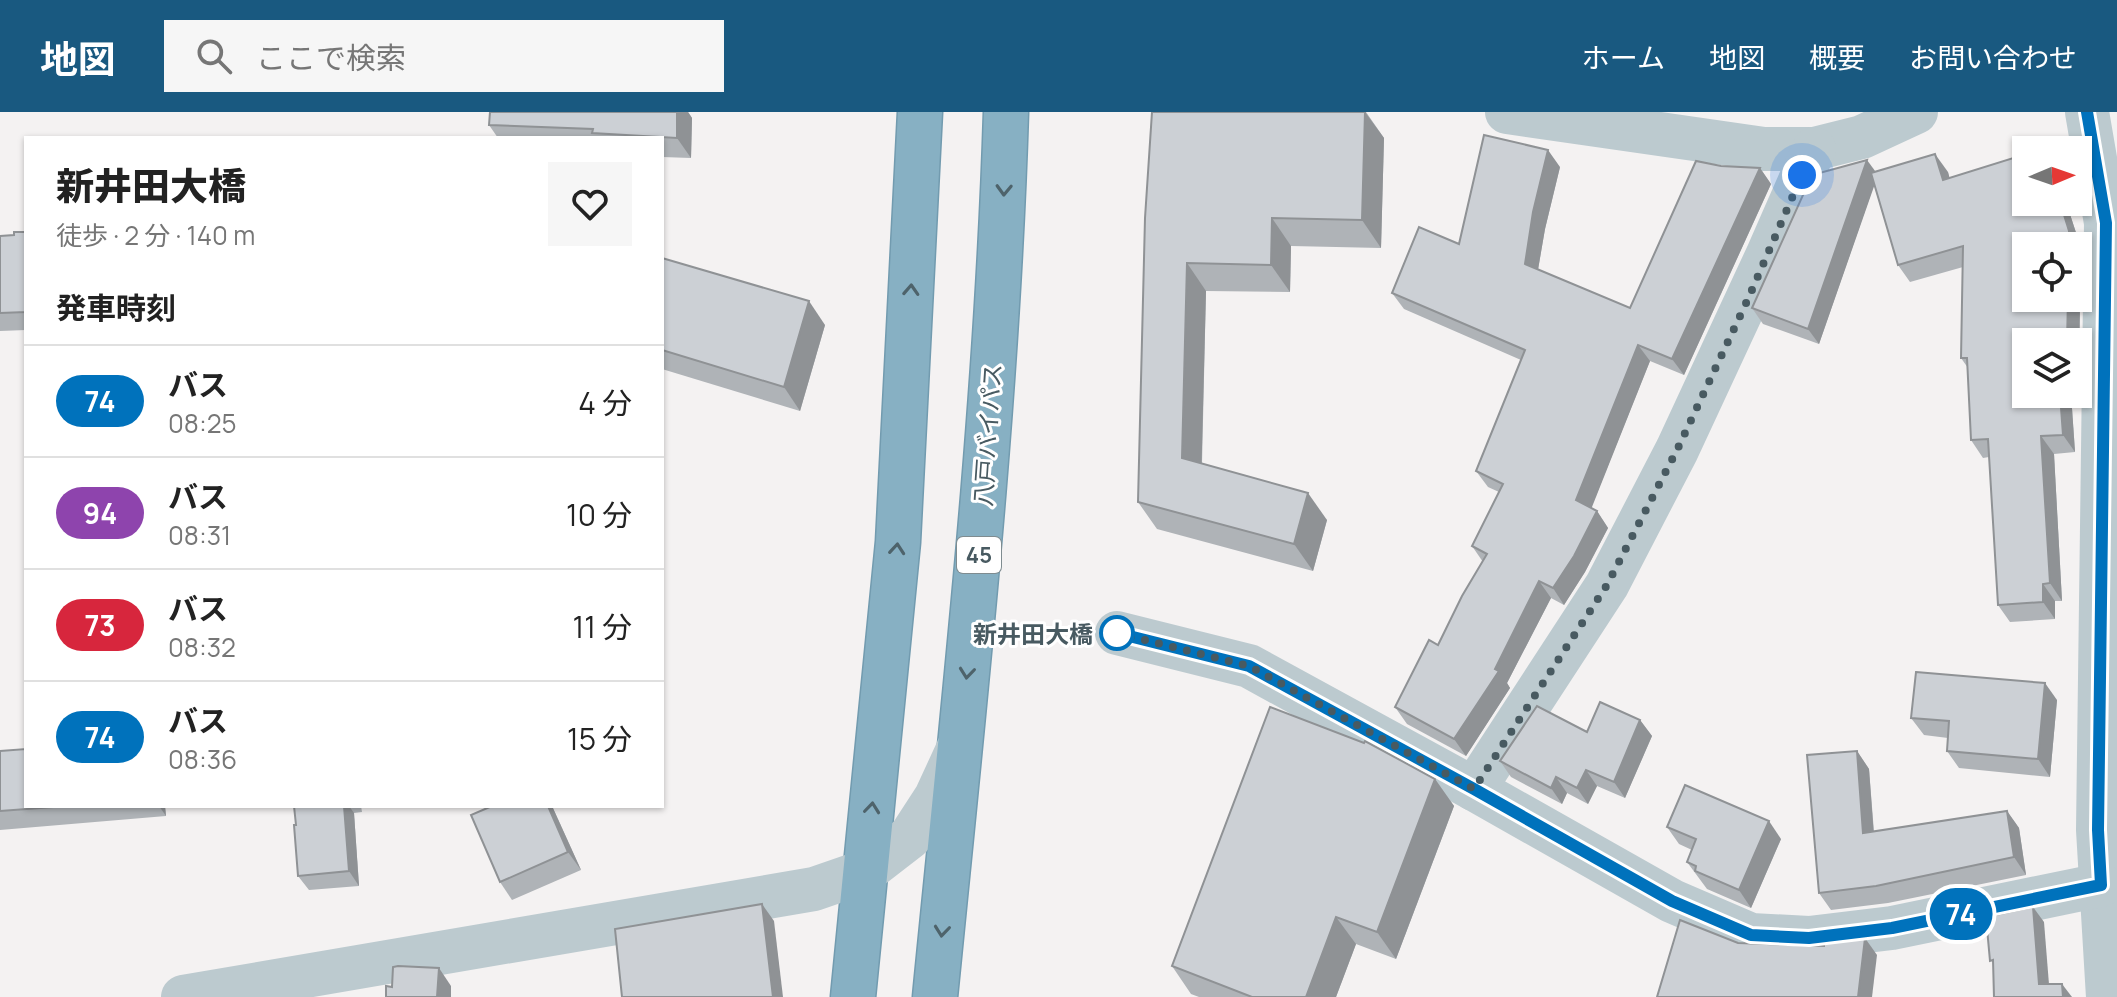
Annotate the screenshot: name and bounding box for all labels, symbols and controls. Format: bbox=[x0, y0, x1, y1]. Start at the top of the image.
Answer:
search box bbox=[164, 20, 724, 92]
text: 地図 bbox=[40, 32, 116, 84]
icon: search bbox=[192, 34, 236, 78]
text: ここで検索 bbox=[256, 37, 406, 78]
text: ホーム bbox=[1582, 38, 1665, 76]
text: 地図 bbox=[1709, 38, 1765, 76]
text: 概要 bbox=[1809, 38, 1865, 76]
text: お問い合わせ bbox=[1909, 38, 2077, 76]
north arrow bbox=[2012, 136, 2092, 216]
map controls bbox=[2012, 136, 2092, 408]
your location bbox=[1782, 155, 1822, 195]
text: 新井田大橋 bbox=[56, 159, 246, 211]
button: heart bbox=[548, 162, 632, 246]
one-way arrow bbox=[995, 184, 1012, 197]
text: 徒歩 · 2 分 · 140 m bbox=[56, 217, 255, 253]
button: locate bbox=[2012, 232, 2092, 312]
one-way arrow bbox=[902, 283, 919, 296]
text: 発車時刻 bbox=[56, 287, 176, 328]
button: layers bbox=[2012, 328, 2092, 408]
street label: 八戸バイパス bbox=[966, 362, 1008, 508]
text: バス bbox=[168, 364, 228, 405]
text: 74 bbox=[85, 382, 115, 420]
text: 4 分 bbox=[578, 382, 632, 423]
text: 08:25 bbox=[168, 405, 237, 441]
text: バス bbox=[168, 476, 228, 517]
text: 94 bbox=[83, 494, 117, 532]
text: 10 分 bbox=[566, 494, 632, 535]
text: 08:31 bbox=[168, 517, 231, 553]
road number: 45 bbox=[957, 537, 1001, 573]
one-way arrow bbox=[888, 542, 905, 555]
text: バス bbox=[168, 588, 228, 629]
text: 73 bbox=[84, 606, 116, 644]
text: 11 分 bbox=[573, 606, 632, 647]
marker: 新井田大橋 bbox=[1100, 616, 1134, 650]
place label: 新井田大橋 bbox=[973, 617, 1093, 650]
text: 08:32 bbox=[168, 629, 236, 665]
one-way arrow bbox=[959, 666, 976, 679]
text: バス bbox=[168, 700, 228, 741]
text: 74 bbox=[85, 718, 115, 756]
text: 15 分 bbox=[567, 718, 632, 759]
text: 08:36 bbox=[168, 741, 237, 777]
one-way arrow bbox=[863, 801, 880, 814]
line badge: 74 bbox=[1925, 888, 1997, 940]
text: 74 bbox=[1946, 895, 1976, 933]
one-way arrow bbox=[933, 925, 950, 938]

